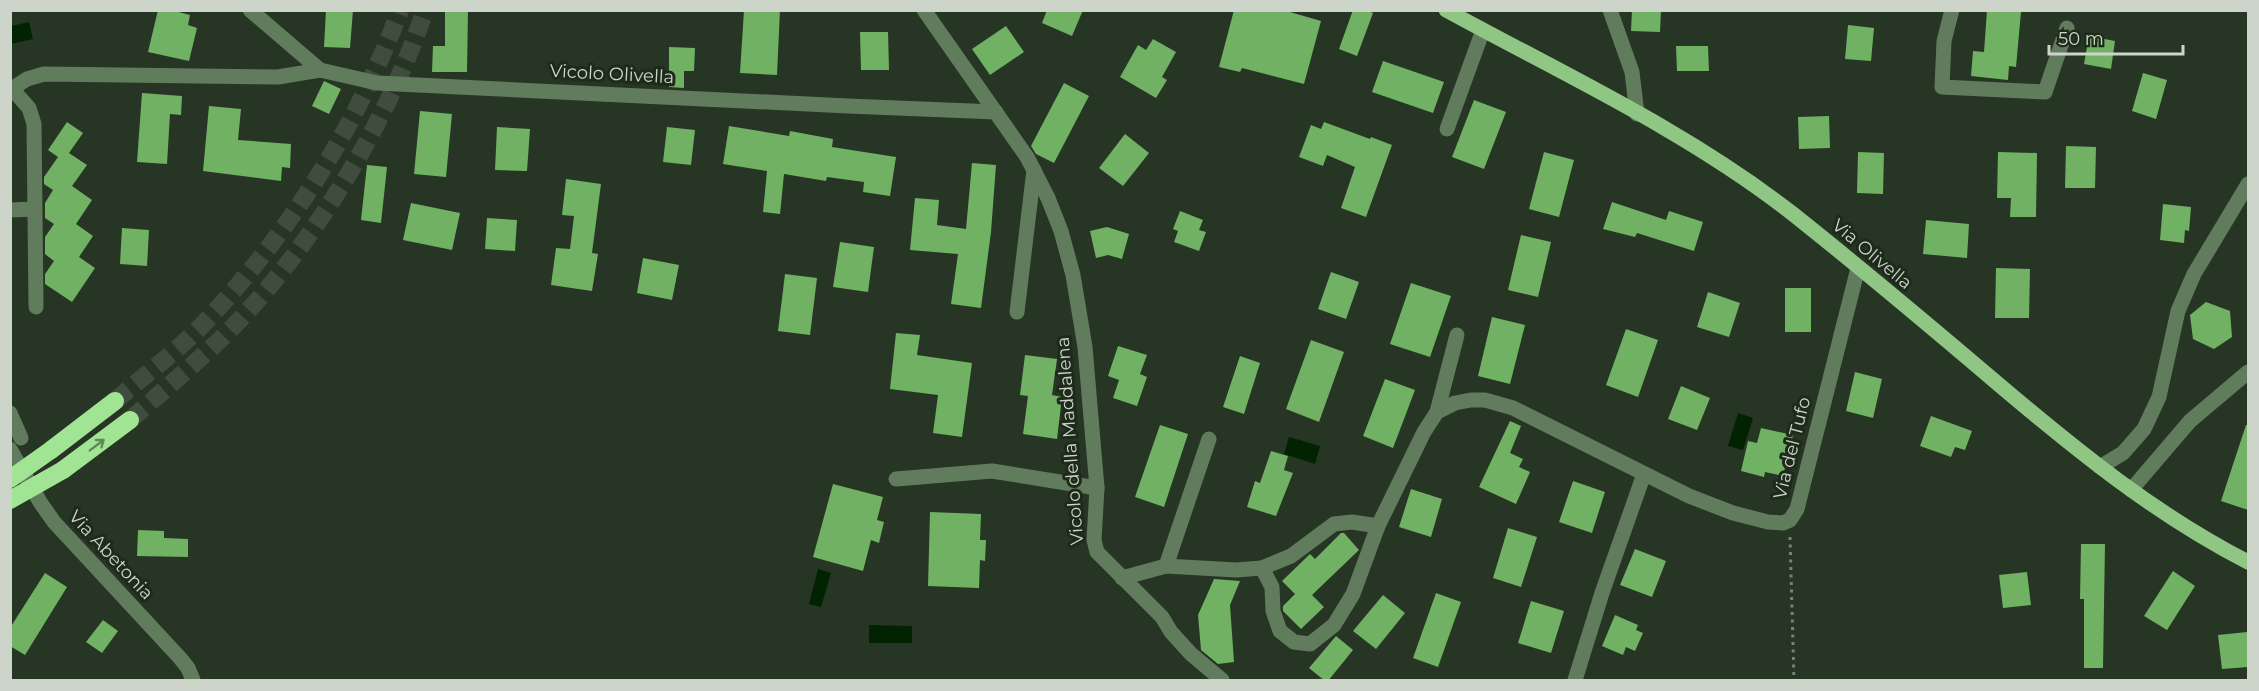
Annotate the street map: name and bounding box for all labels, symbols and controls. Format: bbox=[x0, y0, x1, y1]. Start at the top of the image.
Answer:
scale bar bbox=[2049, 18, 2182, 56]
text: 50 m bbox=[2058, 28, 2104, 50]
street label: Vicolo Olivella bbox=[549, 60, 675, 88]
street label: Via Olivella bbox=[1827, 214, 1917, 294]
street label: Vicolo della Maddalena bbox=[1052, 336, 1088, 546]
street label: Via del Tufo bbox=[1769, 395, 1815, 501]
one-way arrow bbox=[88, 439, 104, 451]
street label: Via Abetonia bbox=[64, 506, 158, 604]

